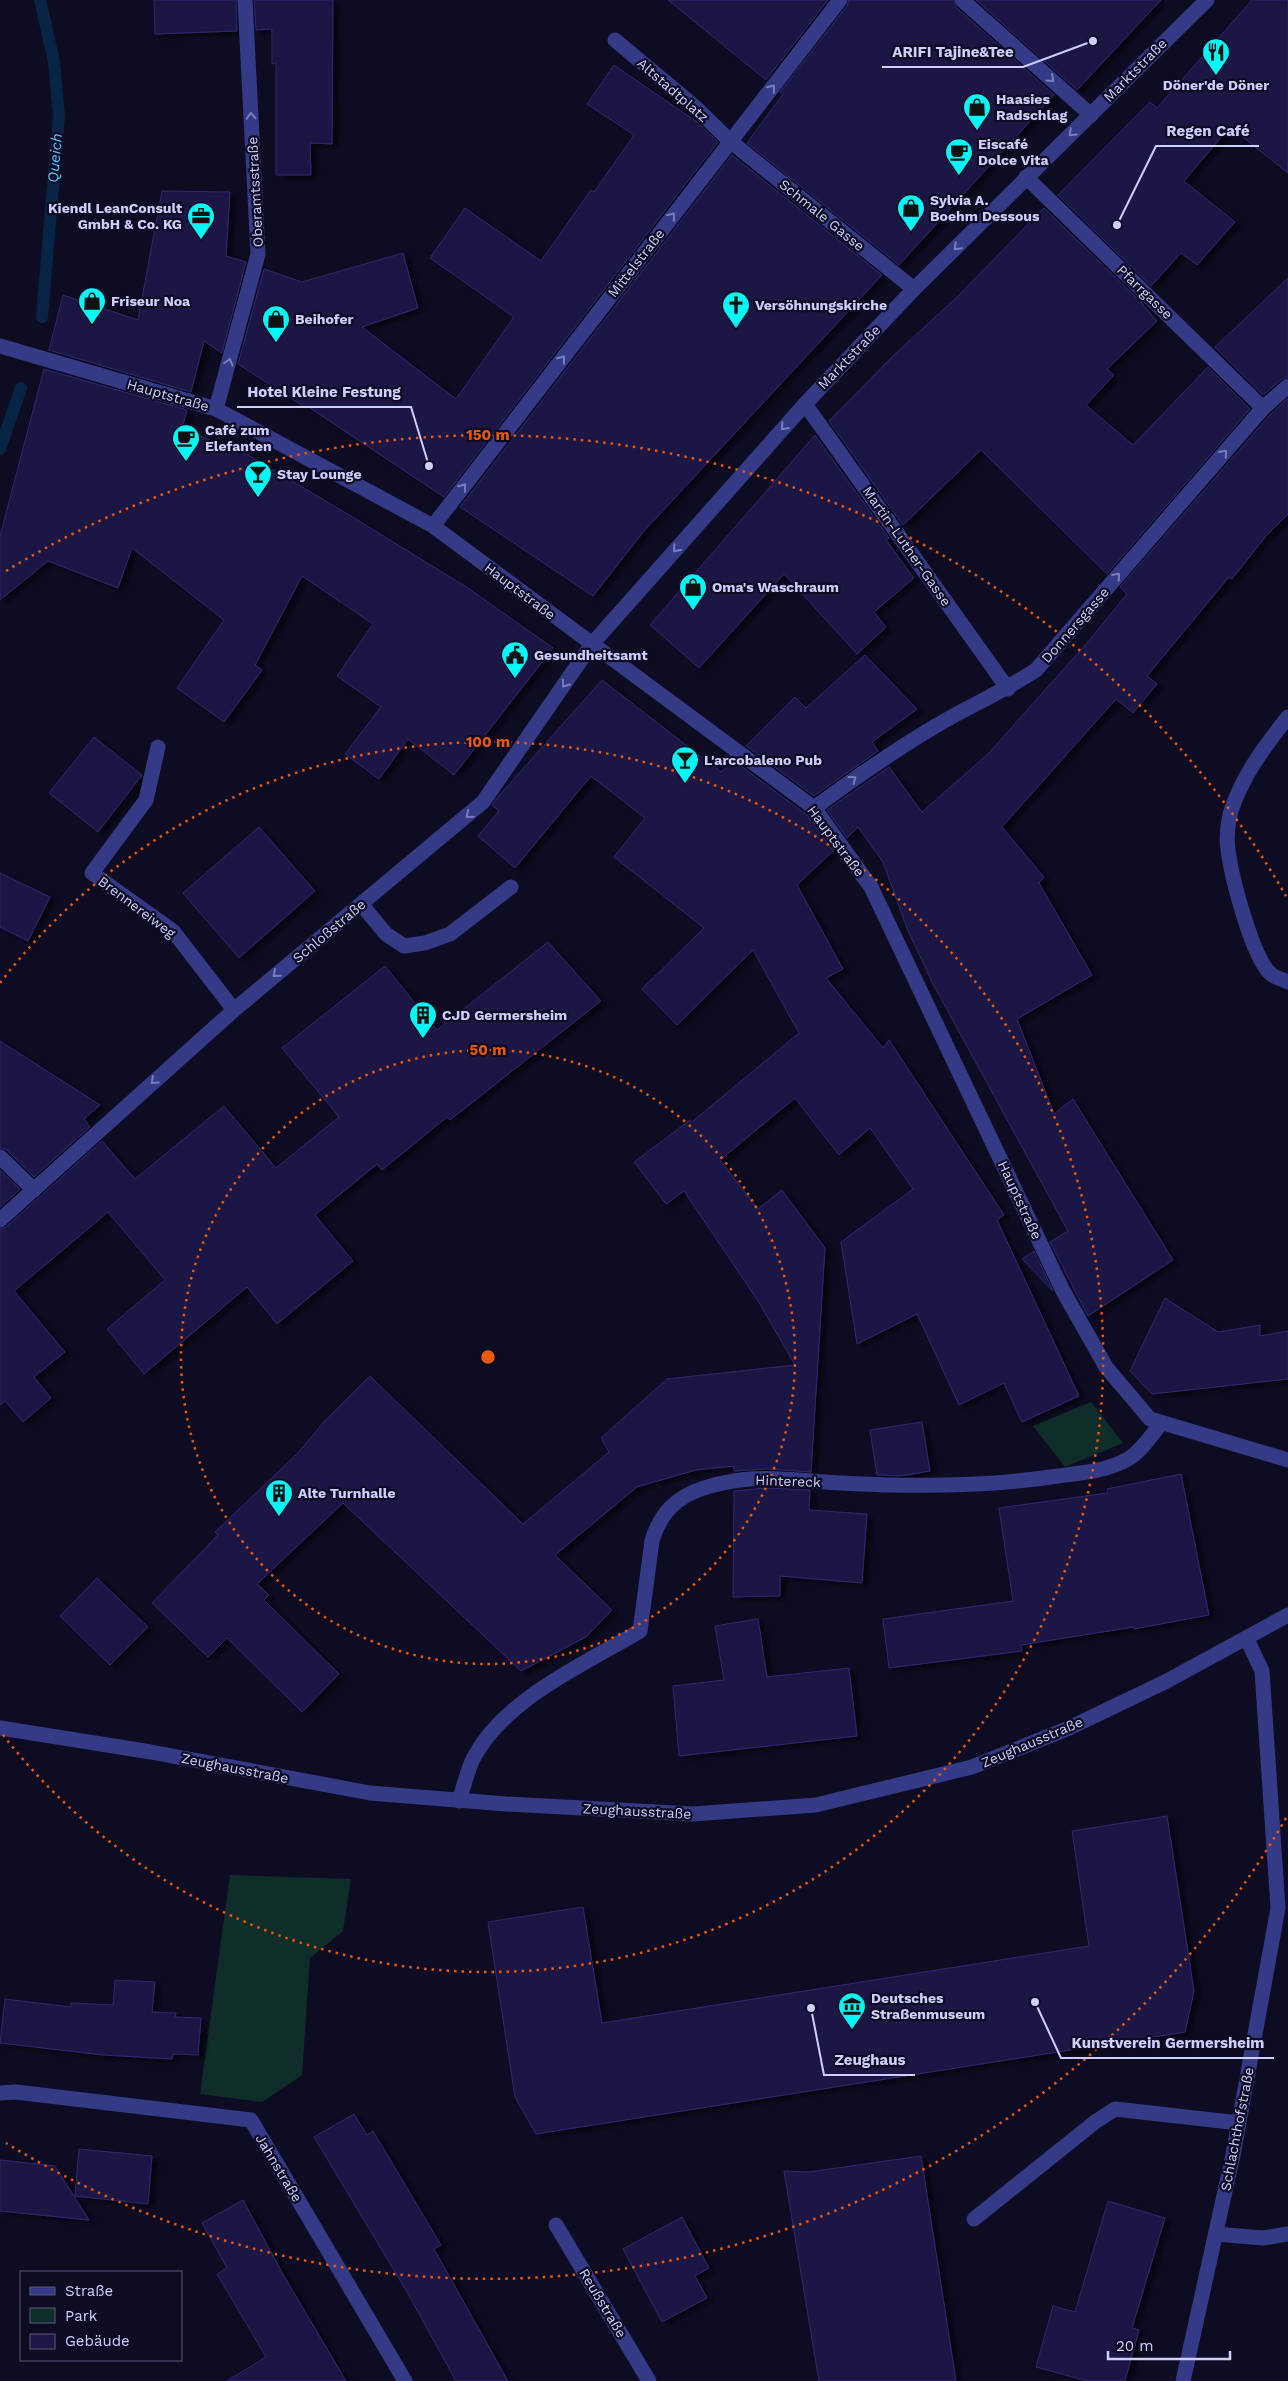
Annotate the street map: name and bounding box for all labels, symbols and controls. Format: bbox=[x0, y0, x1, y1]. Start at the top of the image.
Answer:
street label: Marktstraße bbox=[1100, 35, 1170, 105]
callout: ARIFI Tajine&Tee bbox=[882, 37, 1023, 67]
restaurant icon: Döner'de Döner bbox=[1201, 37, 1231, 76]
text: ARIFI Tajine&Tee bbox=[892, 43, 1014, 61]
street label: Altstadtplatz bbox=[634, 55, 712, 125]
one-way arrow bbox=[1045, 73, 1054, 82]
place label: Döner'de Döner bbox=[1163, 77, 1269, 93]
one-way arrow bbox=[766, 85, 774, 94]
place label: Haasies Radschlag bbox=[996, 91, 1067, 123]
shop icon: Haasies Radschlag bbox=[962, 92, 992, 131]
one-way arrow bbox=[245, 112, 256, 120]
callout: Regen Café bbox=[1156, 116, 1259, 146]
text: Regen Café bbox=[1166, 122, 1250, 140]
one-way arrow bbox=[1069, 127, 1078, 136]
water label: Queich bbox=[44, 132, 66, 184]
street label: Oberamtsstraße bbox=[244, 136, 266, 248]
place label: Eiscafé Dolce Vita bbox=[978, 136, 1050, 168]
cafe icon: Eiscafé Dolce Vita bbox=[944, 137, 974, 176]
street label: Schmale Gasse bbox=[776, 176, 868, 254]
place label: Sylvia A. Boehm Dessous bbox=[930, 192, 1040, 224]
shop icon: Sylvia A. Boehm Dessous bbox=[896, 193, 926, 232]
place label: Kiendl LeanConsult GmbH & Co. KG bbox=[48, 200, 182, 232]
office icon: Kiendl LeanConsult GmbH & Co. KG bbox=[186, 201, 216, 240]
one-way arrow bbox=[666, 212, 675, 222]
street label: Mittelstraße bbox=[604, 226, 668, 300]
one-way arrow bbox=[954, 241, 963, 250]
street label: Pfarrgasse bbox=[1114, 262, 1176, 322]
shop icon: Friseur Noa bbox=[77, 286, 107, 325]
church icon: Versöhnungskirche bbox=[721, 290, 751, 329]
place label: Friseur Noa bbox=[111, 293, 191, 309]
place label: Versöhnungskirche bbox=[755, 297, 887, 313]
shop icon: Beihofer bbox=[261, 304, 291, 343]
place label: Beihofer bbox=[295, 311, 354, 327]
street label: Marktstraße bbox=[815, 322, 883, 392]
one-way arrow bbox=[556, 355, 565, 365]
one-way arrow bbox=[223, 358, 234, 367]
street label: Hauptstraße bbox=[125, 376, 211, 414]
callout: Hotel Kleine Festung bbox=[237, 377, 411, 407]
text: Hotel Kleine Festung bbox=[247, 383, 401, 401]
place label: Café zum Elefanten bbox=[205, 422, 272, 454]
one-way arrow bbox=[781, 422, 790, 431]
cafe icon: Café zum Elefanten bbox=[171, 423, 201, 462]
text: 150 m bbox=[466, 426, 510, 444]
one-way arrow bbox=[1218, 450, 1227, 459]
bar icon: Stay Lounge bbox=[243, 459, 273, 498]
place label: Stay Lounge bbox=[277, 466, 362, 482]
street label: Martin-Luther-Gasse bbox=[860, 483, 954, 609]
one-way arrow bbox=[457, 484, 465, 493]
one-way arrow bbox=[673, 544, 682, 553]
street label: Hauptstraße bbox=[481, 559, 559, 623]
shop icon: Oma's Waschraum bbox=[678, 572, 708, 611]
one-way arrow bbox=[1112, 572, 1121, 581]
place label: Oma's Waschraum bbox=[712, 579, 839, 595]
street label: Donnersgasse bbox=[1038, 584, 1112, 666]
public building icon: Gesundheitsamt bbox=[500, 640, 530, 679]
place label: Gesundheitsamt bbox=[534, 647, 648, 663]
one-way arrow bbox=[562, 678, 571, 688]
text: 100 m bbox=[466, 733, 510, 751]
bar icon: L'arcobaleno Pub bbox=[670, 745, 700, 784]
place label: L'arcobaleno Pub bbox=[704, 752, 822, 768]
one-way arrow bbox=[847, 776, 857, 785]
street label: Hauptstraße bbox=[804, 802, 868, 880]
one-way arrow bbox=[465, 809, 474, 818]
street label: Brennereiweg bbox=[95, 873, 179, 942]
street label: Schloßstraße bbox=[289, 896, 369, 966]
one-way arrow bbox=[273, 969, 282, 978]
building icon: CJD Germersheim bbox=[408, 1000, 438, 1039]
place label: CJD Germersheim bbox=[442, 1007, 567, 1023]
text: 50 m bbox=[470, 1041, 506, 1059]
one-way arrow bbox=[151, 1076, 160, 1085]
street label: Hauptstraße bbox=[995, 1158, 1045, 1242]
centre of rings bbox=[479, 1348, 497, 1366]
street label: Hintereck bbox=[755, 1472, 821, 1490]
building icon: Alte Turnhalle bbox=[264, 1478, 294, 1517]
place label: Alte Turnhalle bbox=[298, 1485, 396, 1501]
street label: Zeughausstraße bbox=[979, 1713, 1085, 1771]
street label: Zeughausstraße bbox=[180, 1750, 290, 1786]
street label: Zeughausstraße bbox=[582, 1800, 692, 1822]
place label: Deutsches Straßenmuseum bbox=[871, 1990, 985, 2022]
museum icon: Deutsches Straßenmuseum bbox=[837, 1991, 867, 2030]
callout: Kunstverein Germersheim bbox=[1061, 2028, 1274, 2058]
text: Kunstverein Germersheim bbox=[1072, 2034, 1264, 2052]
callout: Zeughaus bbox=[824, 2045, 915, 2075]
text: Zeughaus bbox=[834, 2051, 906, 2069]
street label: Schlachthofstraße bbox=[1217, 2066, 1257, 2192]
street label: Jahnstraße bbox=[252, 2131, 306, 2205]
street label: Reußstraße bbox=[576, 2266, 630, 2340]
legend bbox=[20, 2271, 182, 2361]
text: Straße bbox=[65, 2282, 113, 2300]
text: Park bbox=[65, 2307, 98, 2325]
scale bar bbox=[1108, 2328, 1230, 2360]
text: Gebäude bbox=[65, 2332, 130, 2350]
text: 20 m bbox=[1116, 2337, 1154, 2355]

